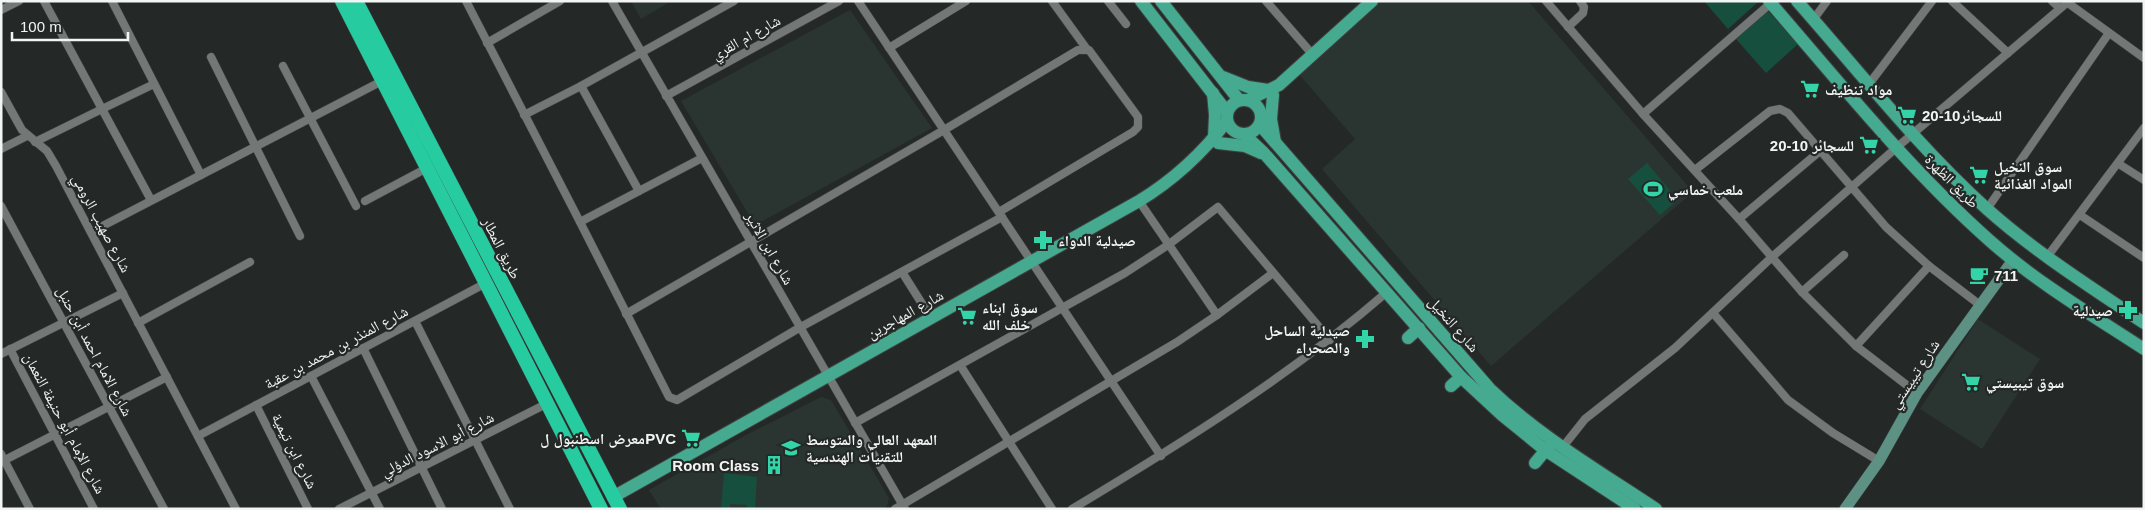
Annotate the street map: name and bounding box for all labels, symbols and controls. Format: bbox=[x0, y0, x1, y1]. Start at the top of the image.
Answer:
scale bar bbox=[12, 10, 129, 42]
street label: شارع ام القري bbox=[709, 11, 785, 66]
text: 100 m bbox=[20, 18, 62, 35]
supermarket icon: مواد تنظيف bbox=[1799, 78, 1821, 100]
place label: مواد تنظيف bbox=[1825, 81, 1892, 98]
supermarket icon: 20-10للسجائر bbox=[1896, 104, 1918, 126]
place label: 20-10للسجائر bbox=[1922, 107, 2002, 124]
supermarket icon: 20-10 للسجائر bbox=[1858, 134, 1880, 156]
place label: 20-10 للسجائر bbox=[1770, 137, 1854, 154]
street label: طريق الظهرة bbox=[1920, 151, 1982, 213]
place label: سوق النخيل المواد الغذائية bbox=[1994, 158, 2072, 192]
supermarket icon: سوق النخيل المواد الغذائية bbox=[1968, 164, 1990, 186]
street label: شارع صهيب الرومي bbox=[66, 171, 135, 277]
sports icon: ملعب خماسي bbox=[1642, 178, 1664, 200]
place label: ملعب خماسي bbox=[1668, 181, 1743, 201]
street label: شارع ابن الاثير bbox=[740, 208, 798, 289]
street label: طريق المطار bbox=[477, 213, 525, 283]
pharmacy icon: صيدلية الدواء bbox=[1032, 229, 1054, 251]
place label: صيدلية الدواء bbox=[1058, 232, 1136, 249]
cafe icon: 711 bbox=[1968, 264, 1990, 286]
place label: 711 bbox=[1994, 267, 2018, 284]
street label: شارع الامام احمد أبن حنبل bbox=[52, 283, 136, 420]
street label: شارع المهاجرين bbox=[864, 286, 947, 344]
street label: شارع النخيل bbox=[1424, 293, 1483, 357]
place label: سوق ابناء خلف الله bbox=[982, 299, 1038, 333]
pharmacy icon: صيدلية bbox=[2117, 299, 2139, 321]
street label: شارع المنذر بن محمد بن عقبة bbox=[261, 302, 412, 394]
place label: صيدلية bbox=[2073, 302, 2113, 319]
supermarket icon: سوق ابناء خلف الله bbox=[956, 305, 978, 327]
place label: صيدلية الساحل والصحراء bbox=[1264, 322, 1350, 356]
pharmacy icon: صيدلية الساحل والصحراء bbox=[1354, 328, 1376, 350]
street label: شارع تيبيستي bbox=[1885, 336, 1946, 414]
street label: شارع الإمام أبو حنيفة النعمان bbox=[19, 350, 109, 497]
supermarket icon: سوق تيبيستي bbox=[1960, 371, 1982, 393]
place label: سوق تيبيستي bbox=[1986, 374, 2064, 394]
street label: شارع أبو الاسود الدؤلي bbox=[378, 408, 498, 483]
street label: شارع ابن تيمية bbox=[267, 410, 321, 493]
supermarket icon: معرض اسطنبول لPVC bbox=[680, 427, 702, 449]
place label: معرض اسطنبول لPVC bbox=[540, 430, 676, 448]
place label: المعهد العالي والمتوسط للتقنيات الهندسية bbox=[806, 431, 937, 466]
school or university icon: المعهد العالي والمتوسط للتقنيات الهندسية bbox=[780, 437, 802, 459]
building icon: Room Class bbox=[763, 454, 785, 476]
place label: Room Class bbox=[672, 457, 759, 474]

